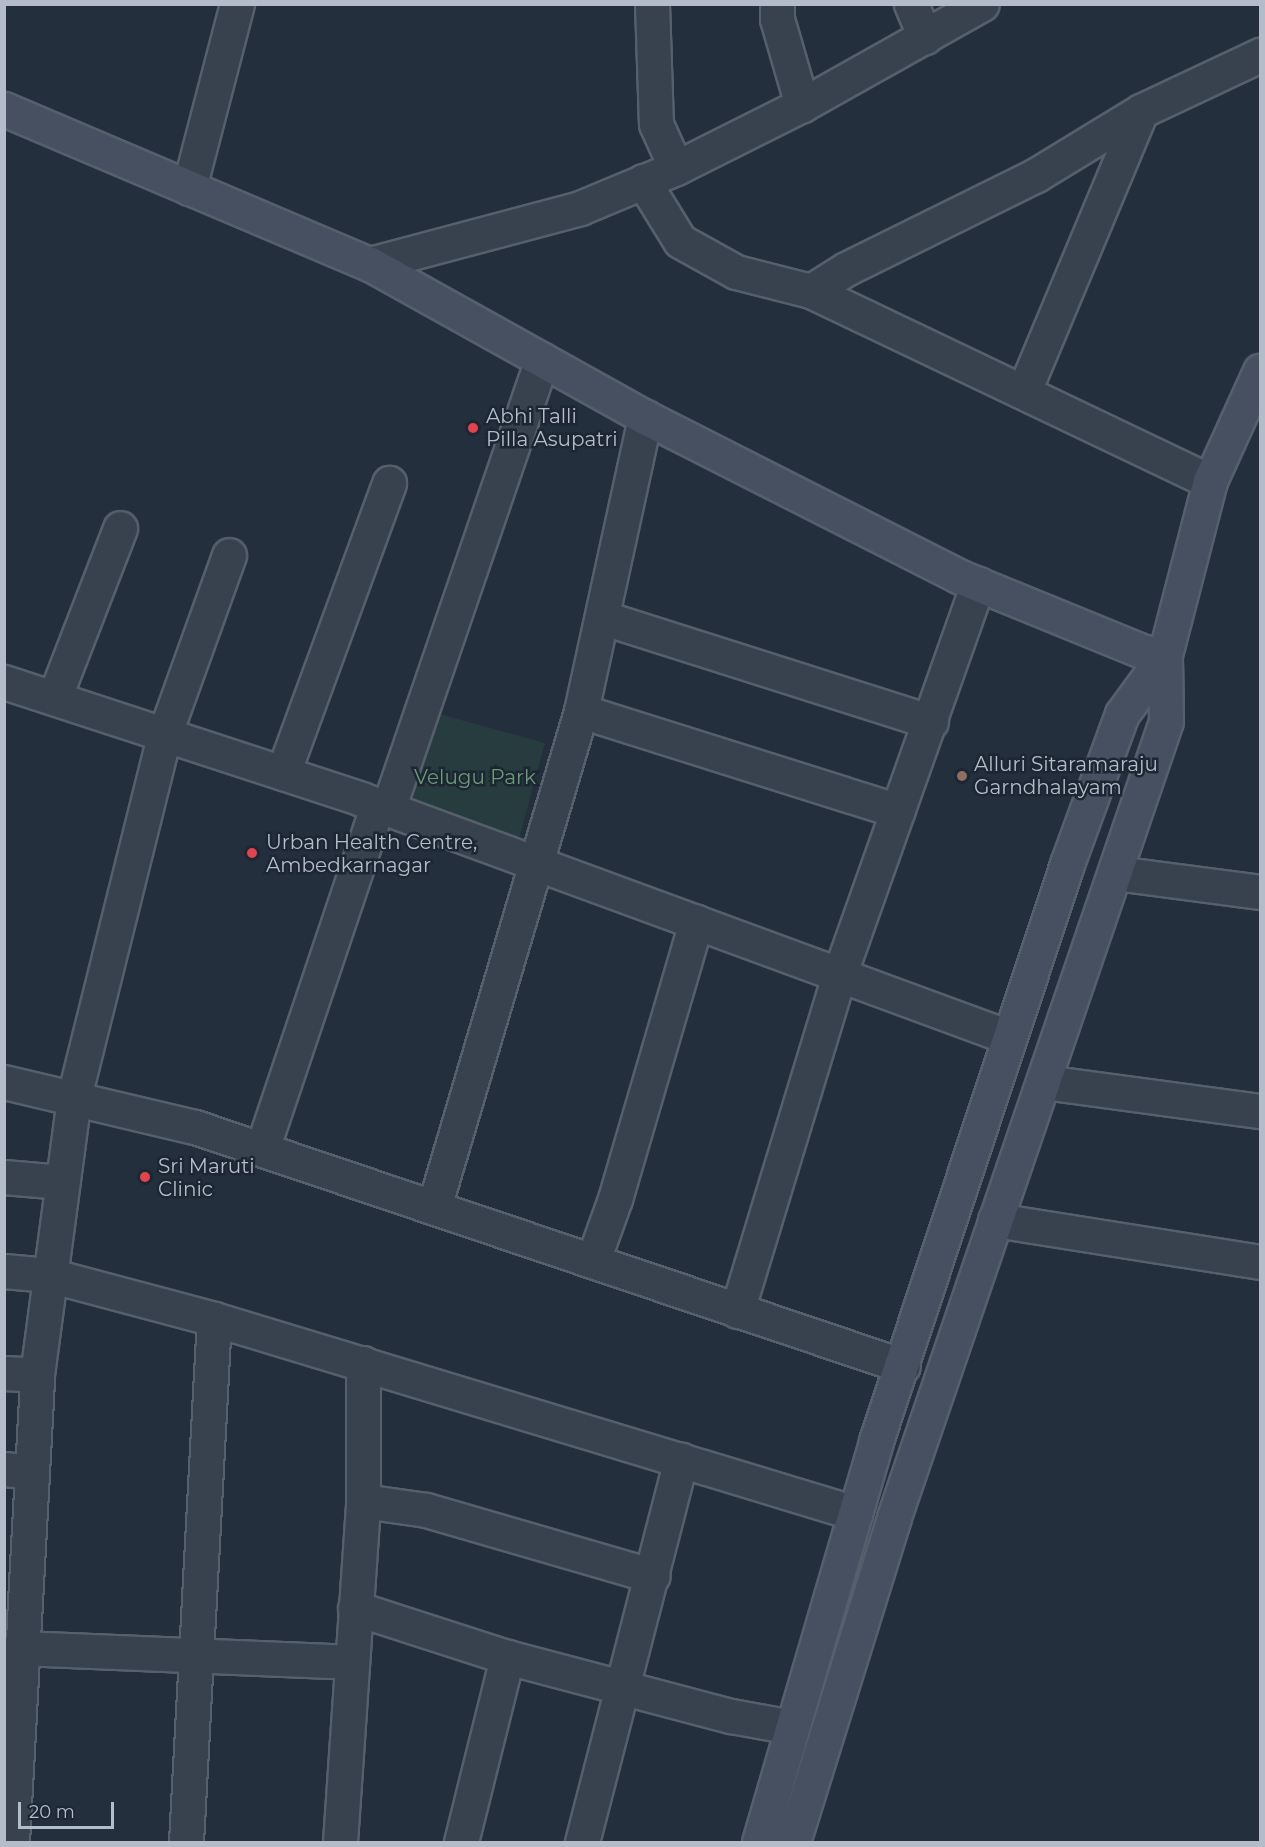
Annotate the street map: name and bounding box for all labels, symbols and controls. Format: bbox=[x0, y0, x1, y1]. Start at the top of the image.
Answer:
place label: Abhi Talli Pilla Asupatri bbox=[486, 404, 618, 451]
marker: Abhi Talli Pilla Asupatri bbox=[464, 419, 482, 437]
place label: Alluri Sitaramaraju Garndhalayam bbox=[974, 752, 1158, 799]
park label: Velugu Park bbox=[414, 765, 536, 789]
marker: Alluri Sitaramaraju Garndhalayam bbox=[955, 769, 969, 783]
place label: Urban Health Centre, Ambedkarnagar bbox=[266, 830, 477, 877]
marker: Urban Health Centre, Ambedkarnagar bbox=[243, 844, 261, 862]
place label: Sri Maruti Clinic bbox=[158, 1154, 255, 1201]
marker: Sri Maruti Clinic bbox=[136, 1168, 154, 1186]
scale bar bbox=[21, 1790, 117, 1828]
text: 20 m bbox=[29, 1801, 75, 1823]

